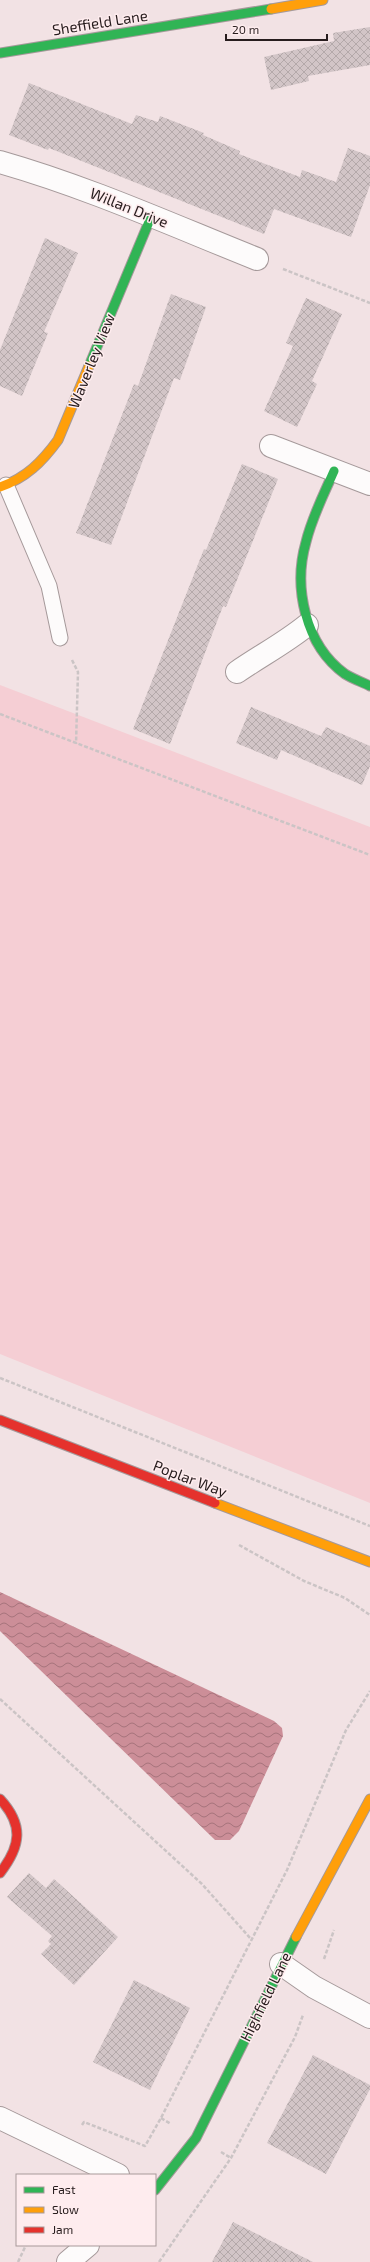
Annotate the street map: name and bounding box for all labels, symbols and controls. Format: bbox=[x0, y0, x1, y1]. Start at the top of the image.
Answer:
street label: Sheffield Lane bbox=[51, 6, 149, 38]
scale bar bbox=[226, 16, 327, 42]
text: 20 m bbox=[232, 22, 259, 36]
street label: Willan Drive bbox=[88, 183, 171, 231]
street label: Waverley View bbox=[64, 311, 118, 411]
street label: Poplar Way bbox=[151, 1456, 230, 1500]
street label: Highfield Lane bbox=[236, 1949, 294, 2044]
legend bbox=[16, 2174, 156, 2246]
text: Fast bbox=[52, 2182, 76, 2196]
text: Slow bbox=[52, 2202, 79, 2216]
text: Jam bbox=[52, 2222, 73, 2236]

